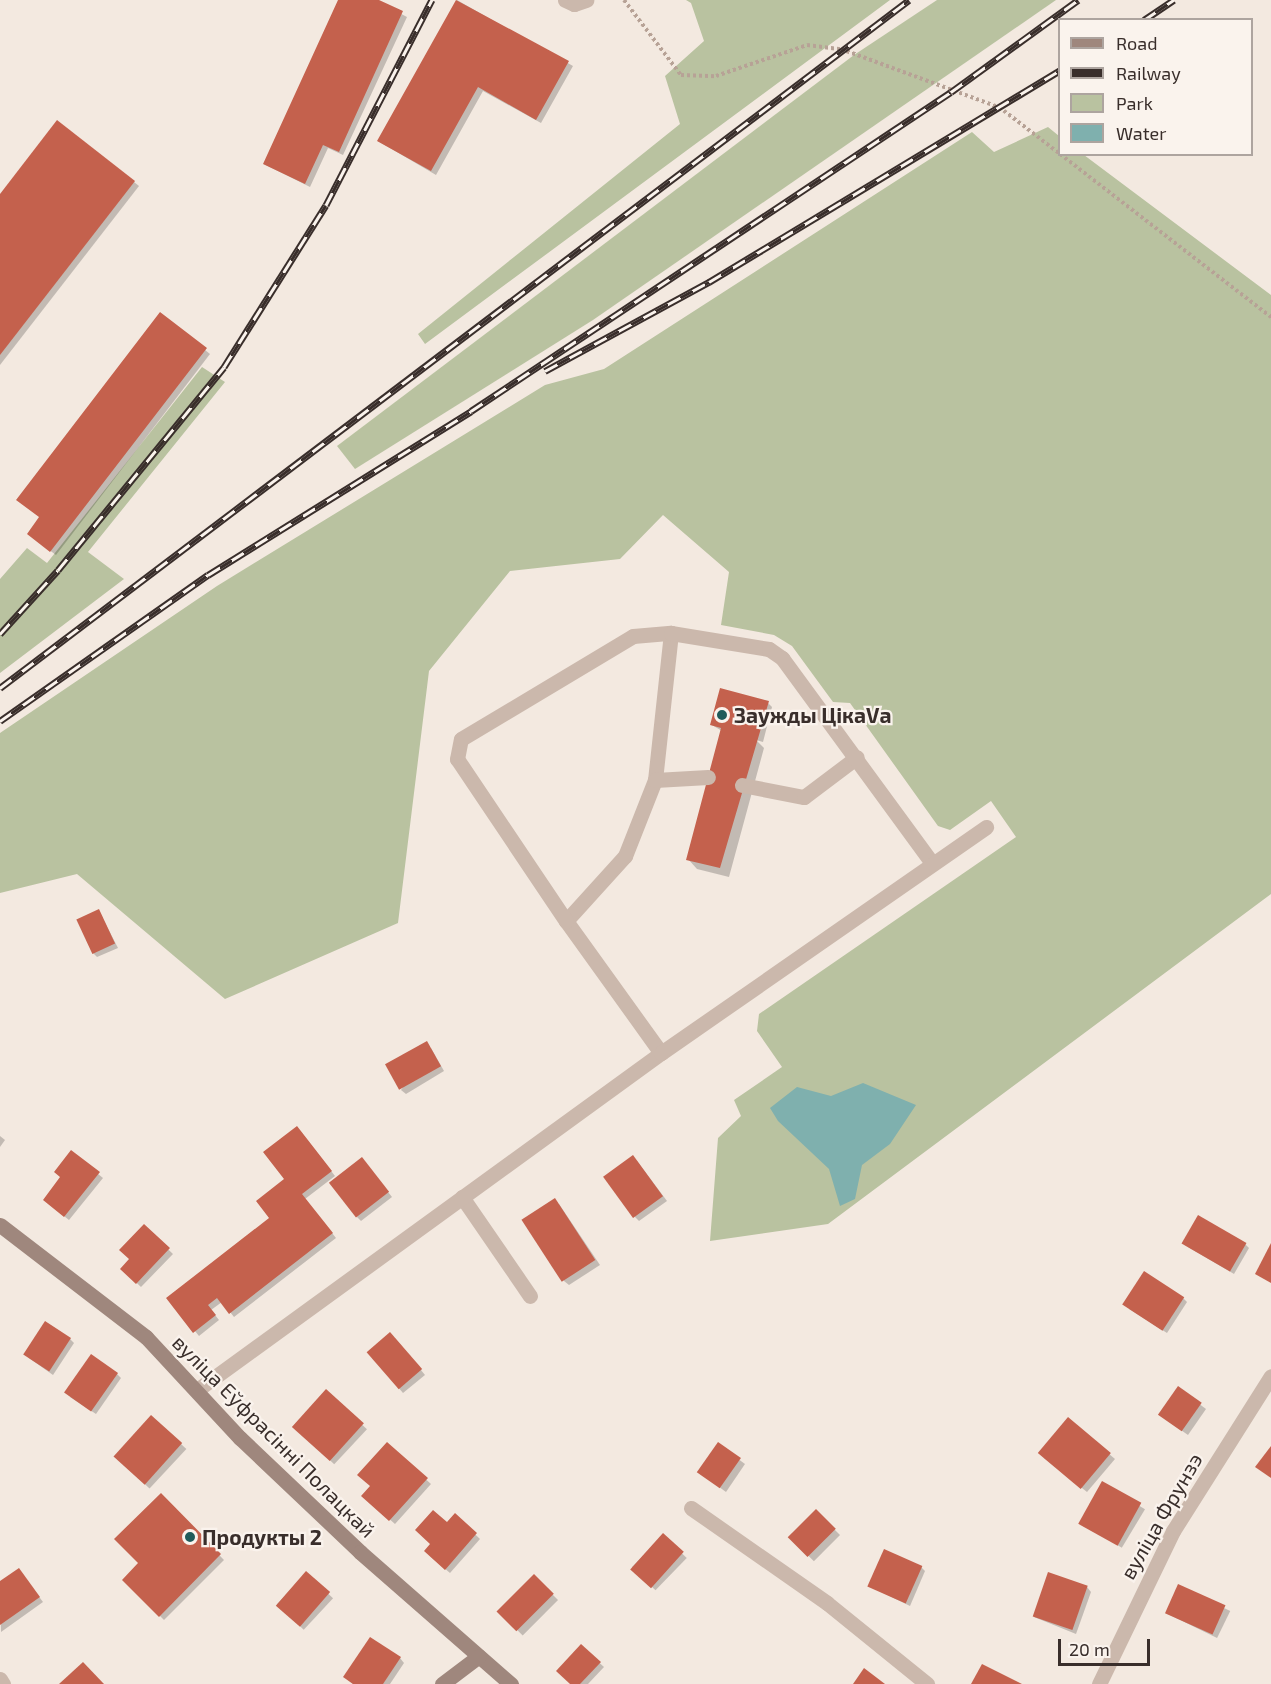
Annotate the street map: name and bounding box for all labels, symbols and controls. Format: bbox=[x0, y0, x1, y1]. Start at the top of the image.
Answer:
legend bbox=[1058, 18, 1253, 156]
text: Road bbox=[1116, 32, 1157, 54]
text: Railway bbox=[1116, 62, 1181, 84]
text: Park bbox=[1116, 92, 1153, 114]
text: Water bbox=[1116, 122, 1166, 144]
place label: Заужды ЦікаVа bbox=[734, 702, 891, 728]
marker: Заужды ЦікаVа bbox=[715, 708, 729, 722]
street label: вуліца Еўфрасінні Полацкай bbox=[167, 1329, 381, 1543]
street label: вуліца Фрунзэ bbox=[1115, 1448, 1207, 1584]
place label: Продукты 2 bbox=[202, 1524, 322, 1550]
marker: Продукты 2 bbox=[183, 1530, 197, 1544]
scale bar bbox=[1061, 1627, 1152, 1665]
text: 20 m bbox=[1069, 1638, 1110, 1660]

